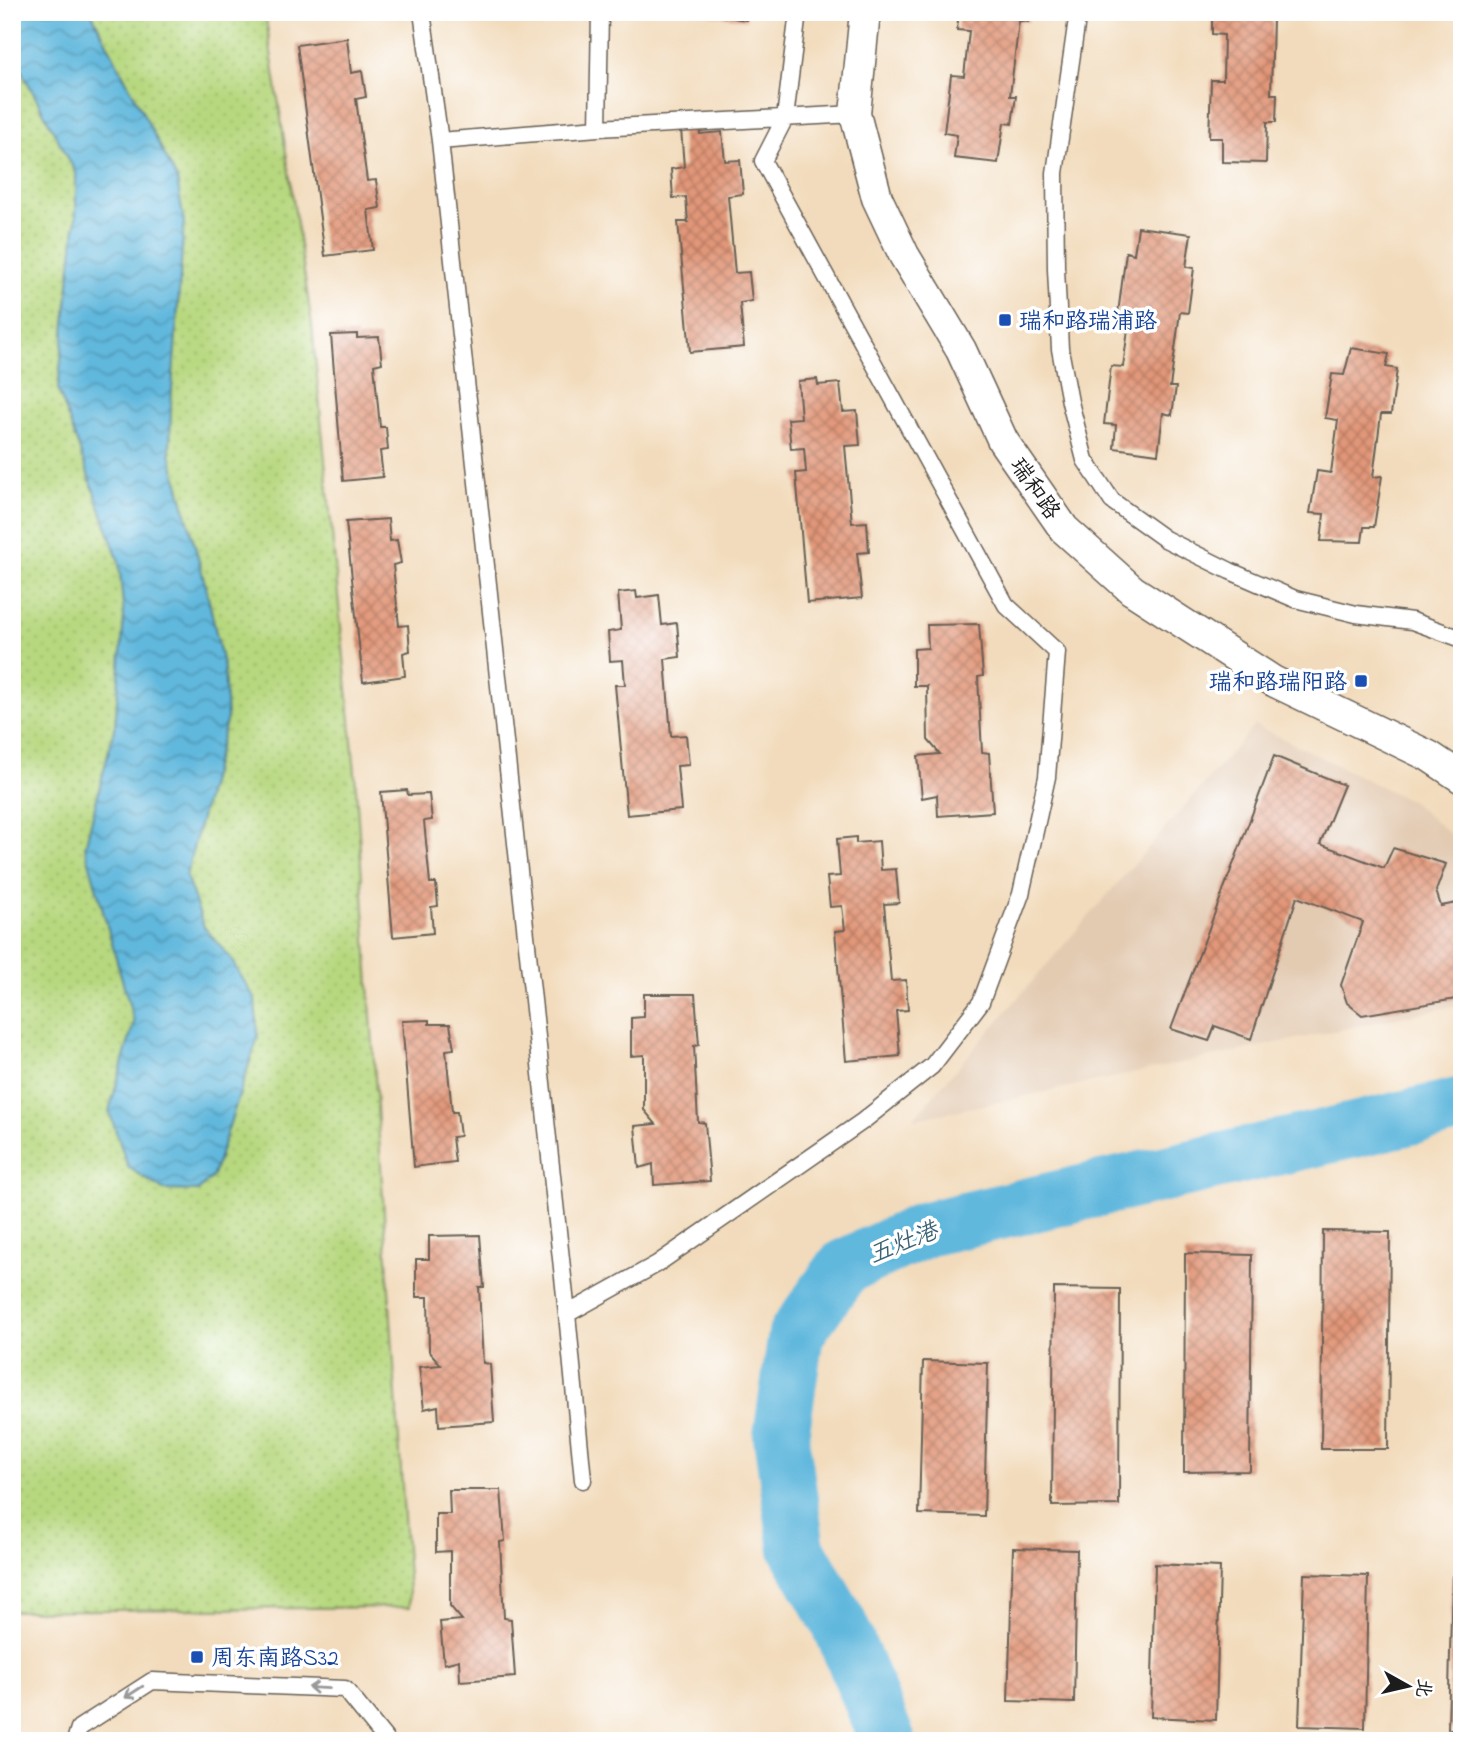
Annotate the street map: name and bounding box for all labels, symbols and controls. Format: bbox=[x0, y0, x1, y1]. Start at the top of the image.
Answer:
place label: 瑞和路瑞浦路 bbox=[1019, 306, 1157, 339]
marker: 瑞和路瑞浦路 bbox=[997, 312, 1013, 328]
street label: 瑞和路 bbox=[1001, 452, 1067, 527]
place label: 瑞和路瑞阳路 bbox=[1209, 667, 1347, 700]
marker: 瑞和路瑞阳路 bbox=[1353, 673, 1369, 689]
water label: 五灶港 bbox=[864, 1214, 946, 1274]
place label: 周东南路S32 bbox=[211, 1643, 339, 1676]
marker: 周东南路S32 bbox=[189, 1649, 205, 1665]
north arrow bbox=[1372, 1652, 1442, 1722]
text: 北 bbox=[1408, 1677, 1437, 1699]
one-way arrow bbox=[308, 1681, 331, 1694]
one-way arrow bbox=[125, 1685, 144, 1700]

